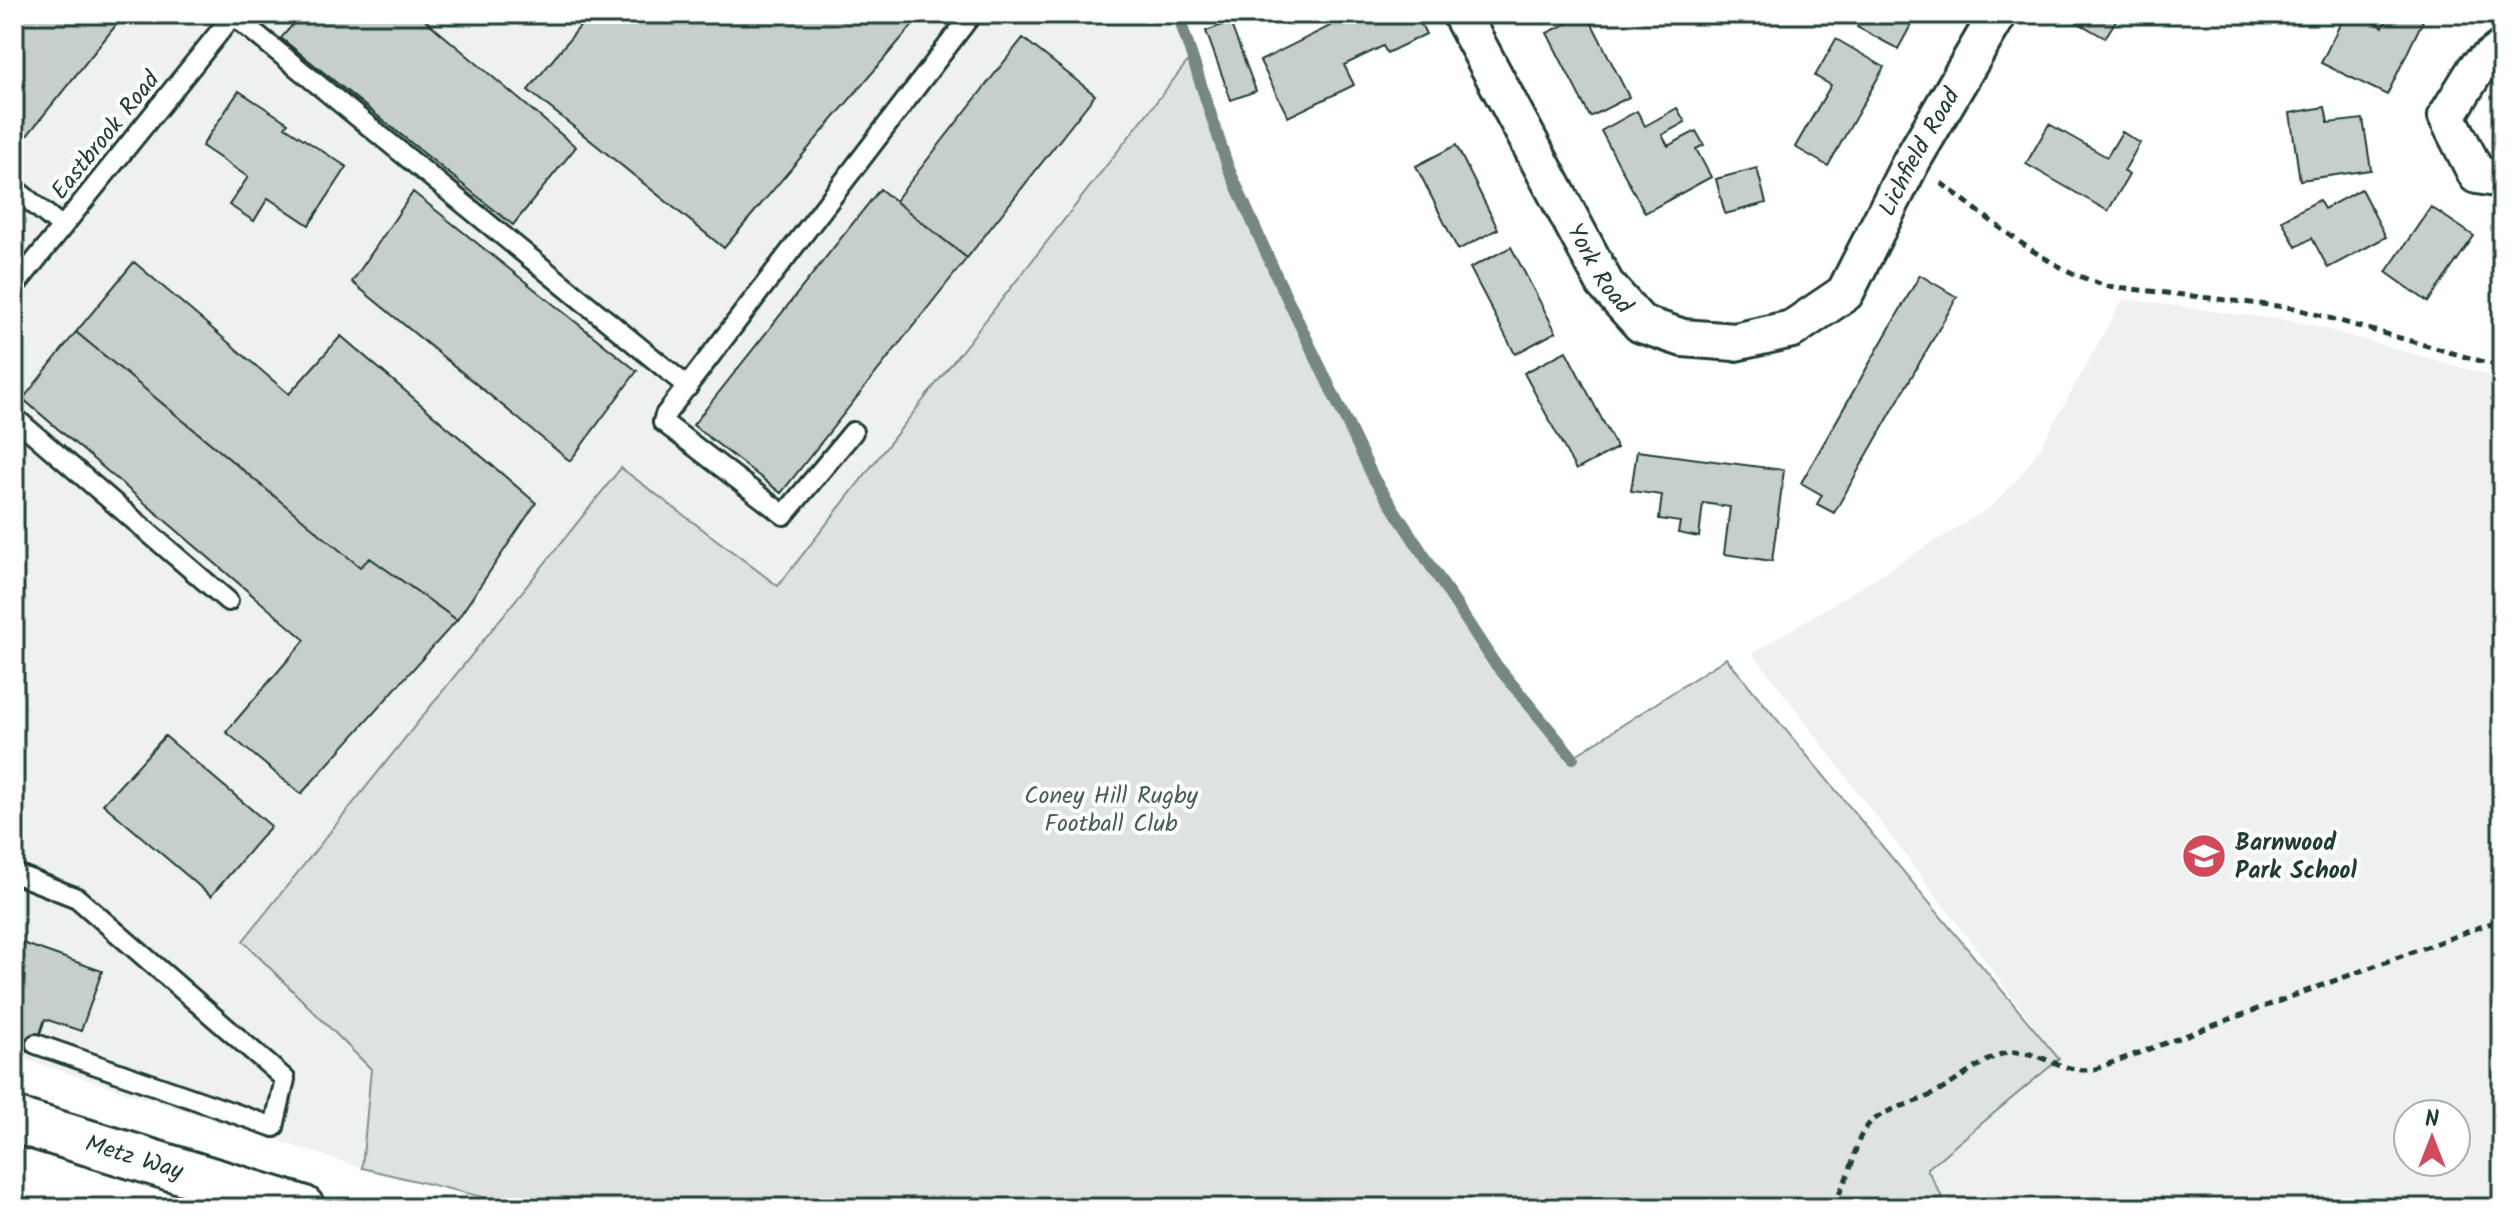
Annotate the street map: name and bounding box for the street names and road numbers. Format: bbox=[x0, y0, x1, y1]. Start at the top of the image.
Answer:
street label: Eastbrook Road bbox=[42, 62, 171, 209]
street label: Lichfield Road bbox=[1869, 80, 1972, 223]
street label: York Road bbox=[1555, 217, 1642, 325]
street label: Metz Way bbox=[80, 1125, 189, 1192]

